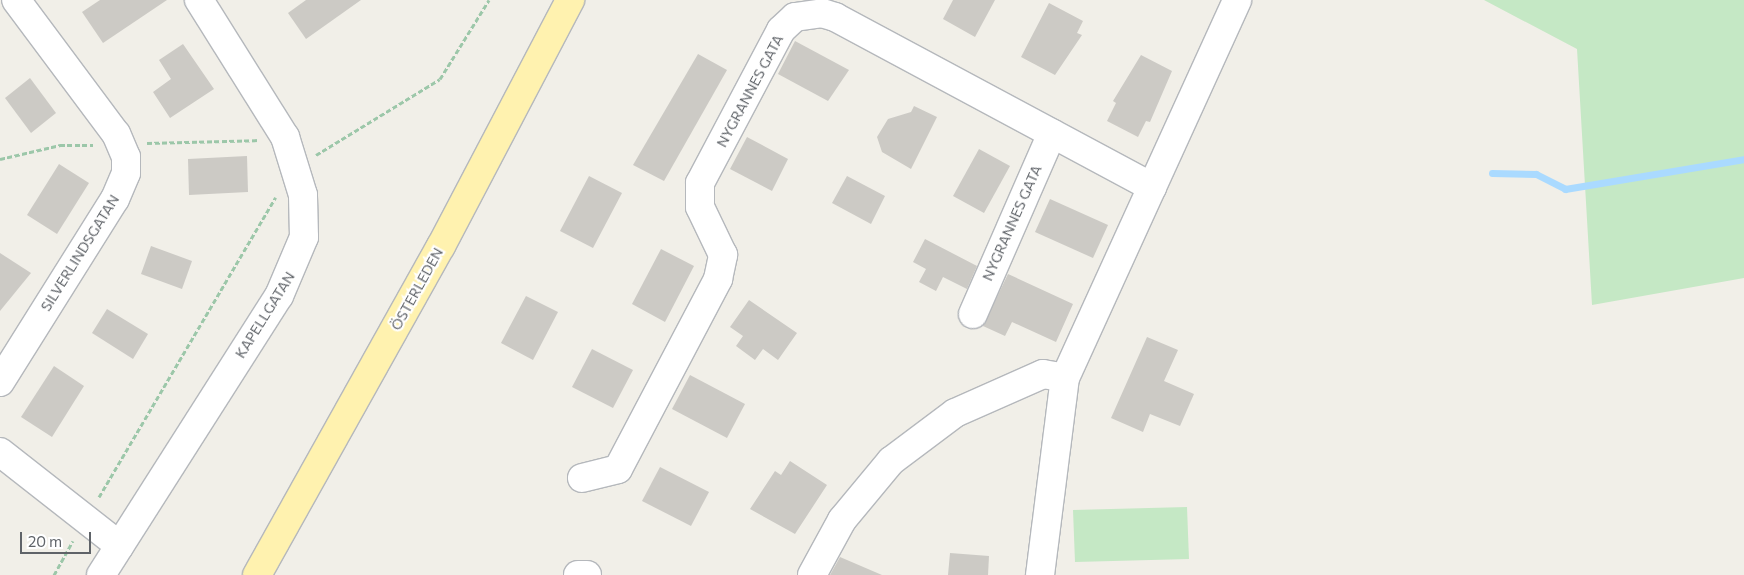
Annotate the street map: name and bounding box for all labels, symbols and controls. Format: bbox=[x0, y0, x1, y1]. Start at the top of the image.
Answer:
street label: NYGRANNES GATA bbox=[713, 32, 787, 150]
street label: NYGRANNES GATA bbox=[979, 163, 1045, 283]
street label: SILVERLINDSGATAN bbox=[37, 192, 123, 314]
street label: ÖSTERLEDEN bbox=[387, 245, 447, 333]
street label: KAPELLGATAN bbox=[232, 269, 298, 361]
scale bar bbox=[22, 522, 94, 554]
text: 20 m bbox=[28, 532, 62, 550]

